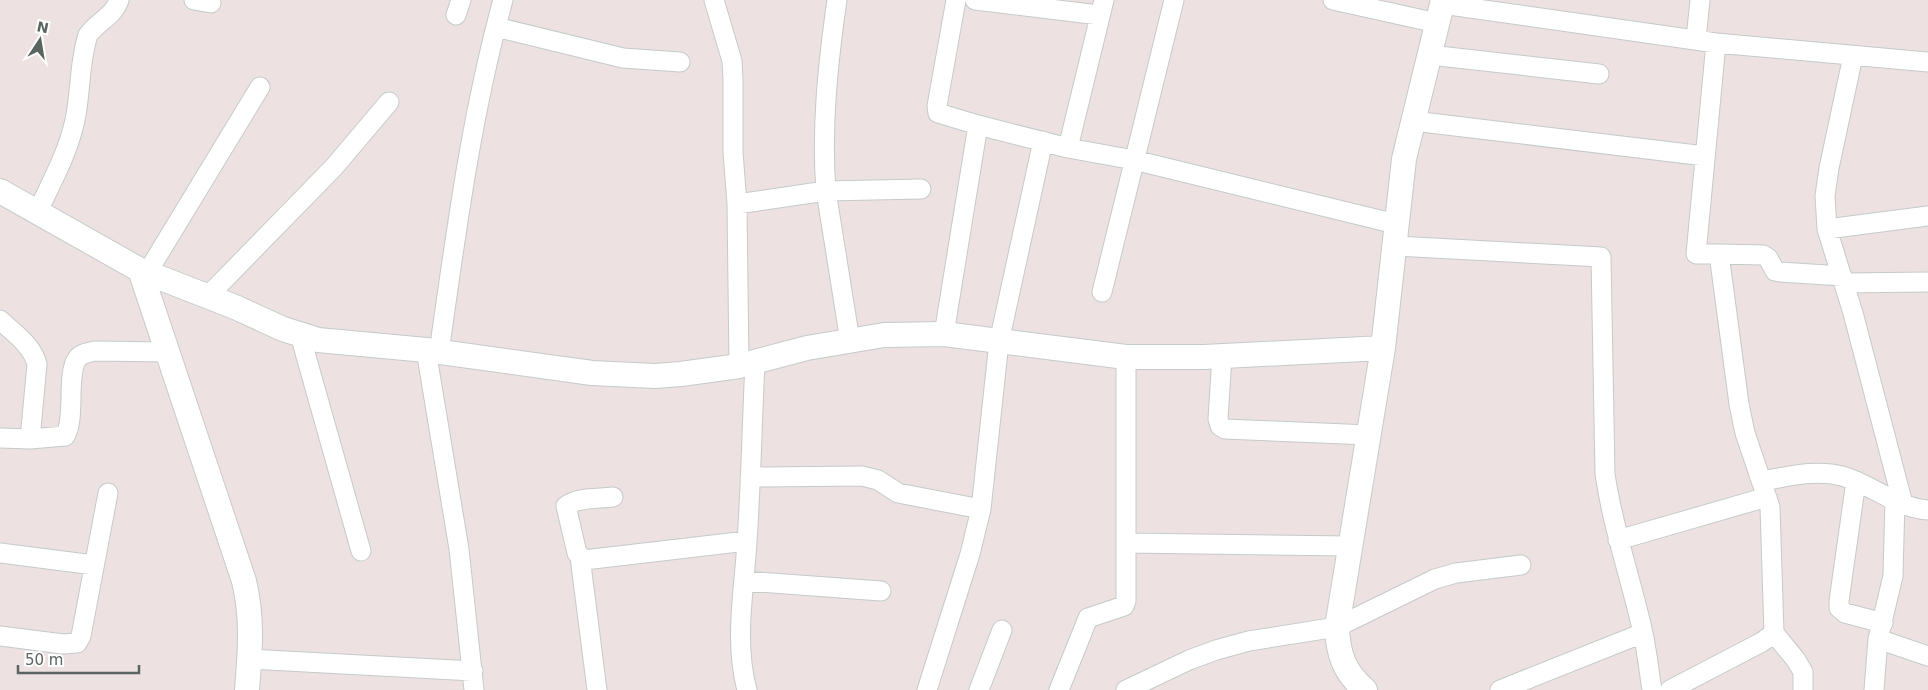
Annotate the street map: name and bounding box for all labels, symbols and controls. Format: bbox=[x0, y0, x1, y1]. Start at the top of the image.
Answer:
north arrow bbox=[15, 15, 65, 65]
text: N bbox=[35, 18, 50, 36]
scale bar bbox=[18, 642, 139, 674]
text: 50 m bbox=[25, 651, 63, 669]

